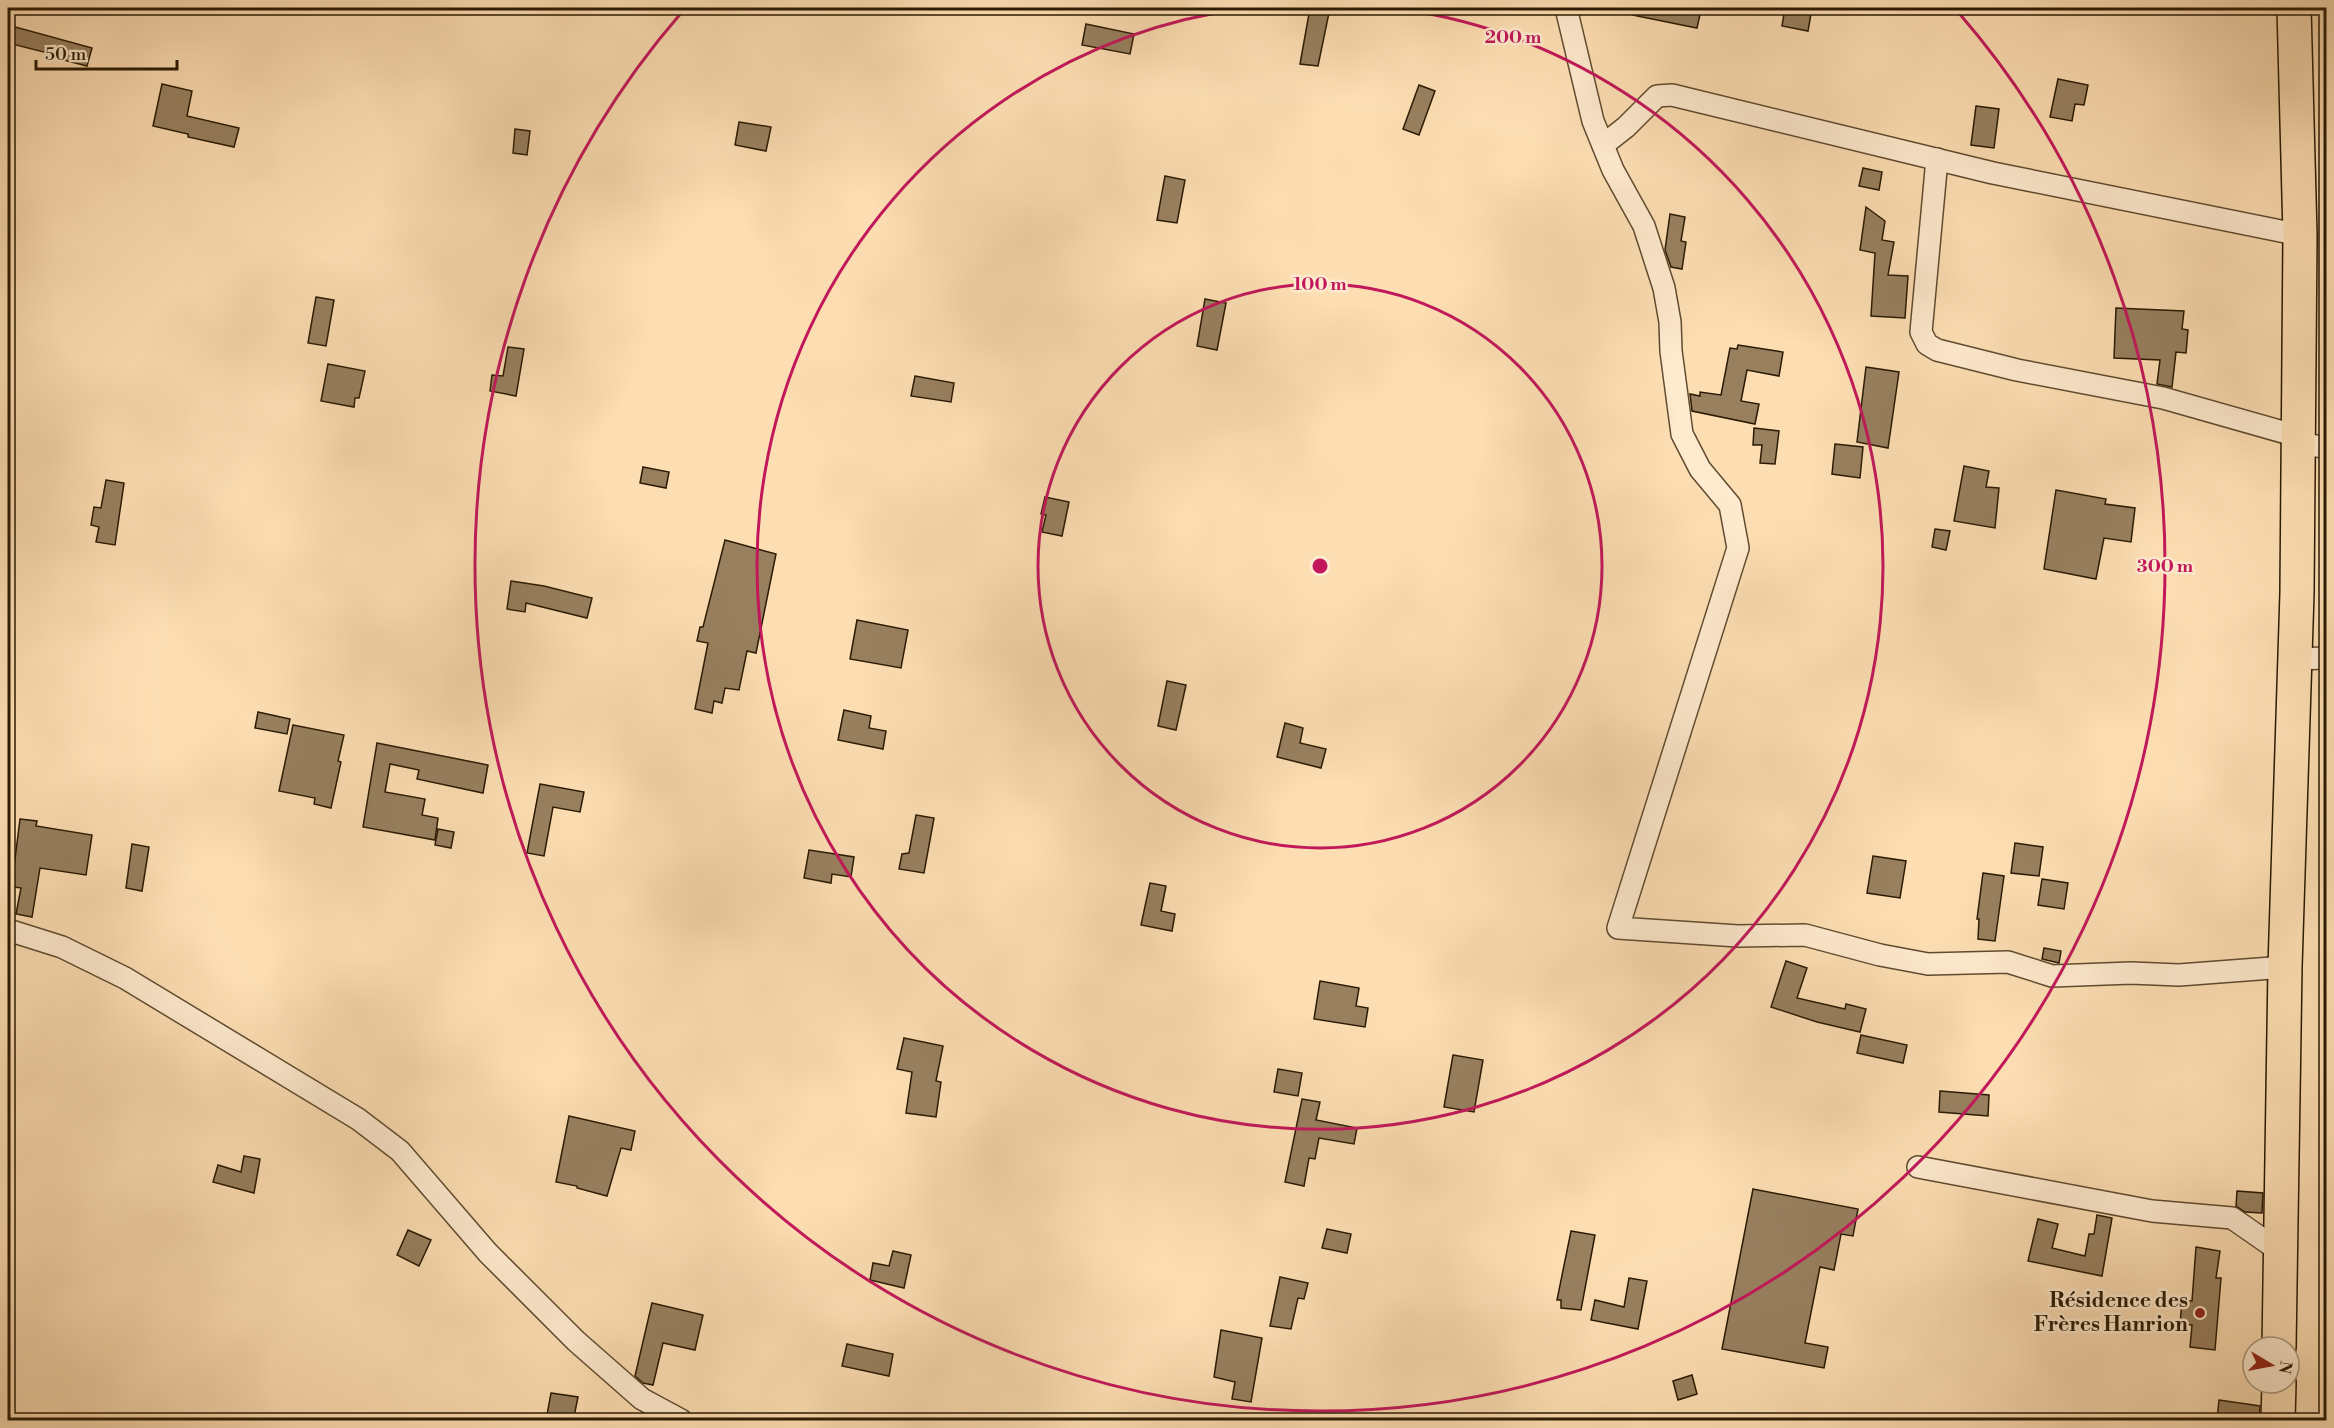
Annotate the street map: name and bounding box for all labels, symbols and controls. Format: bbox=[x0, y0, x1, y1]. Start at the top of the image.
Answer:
text: 200 m bbox=[1485, 26, 1542, 49]
scale bar bbox=[36, 33, 177, 71]
text: 50 m bbox=[45, 43, 87, 66]
text: 100 m bbox=[1293, 273, 1347, 296]
text: 300 m bbox=[2137, 555, 2194, 578]
centre of rings bbox=[1310, 556, 1330, 576]
place label: Résidence des Frères Hanrion bbox=[2034, 1288, 2188, 1338]
marker: Résidence des Frères Hanrion bbox=[2193, 1306, 2207, 1320]
north arrow bbox=[2241, 1335, 2301, 1395]
text: N bbox=[2274, 1359, 2296, 1376]

